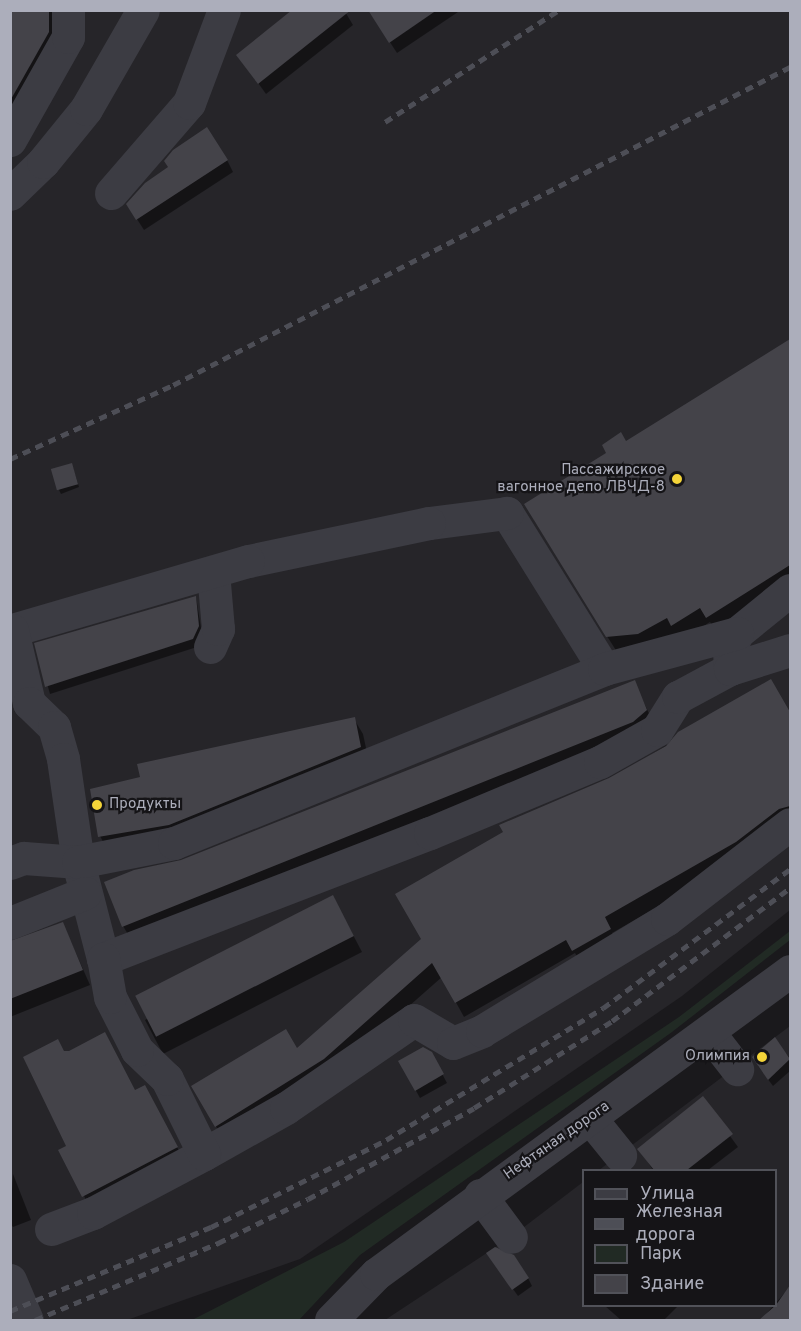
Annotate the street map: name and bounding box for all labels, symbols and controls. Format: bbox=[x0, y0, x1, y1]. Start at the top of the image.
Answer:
place label: Пассажирское вагонное депо ЛВЧД-8 bbox=[497, 461, 665, 496]
marker: Пассажирское вагонное депо ЛВЧД-8 bbox=[670, 472, 684, 486]
place label: Продукты bbox=[109, 796, 181, 814]
marker: Продукты bbox=[90, 798, 104, 812]
place label: Олимпия bbox=[685, 1048, 750, 1066]
marker: Олимпия bbox=[755, 1050, 769, 1064]
street label: Нефтяная дорога bbox=[501, 1098, 613, 1184]
legend bbox=[582, 1169, 777, 1307]
text: Улица bbox=[640, 1183, 694, 1206]
text: Железная дорога bbox=[636, 1201, 723, 1247]
text: Парк bbox=[640, 1243, 682, 1266]
text: Здание bbox=[640, 1273, 704, 1296]

